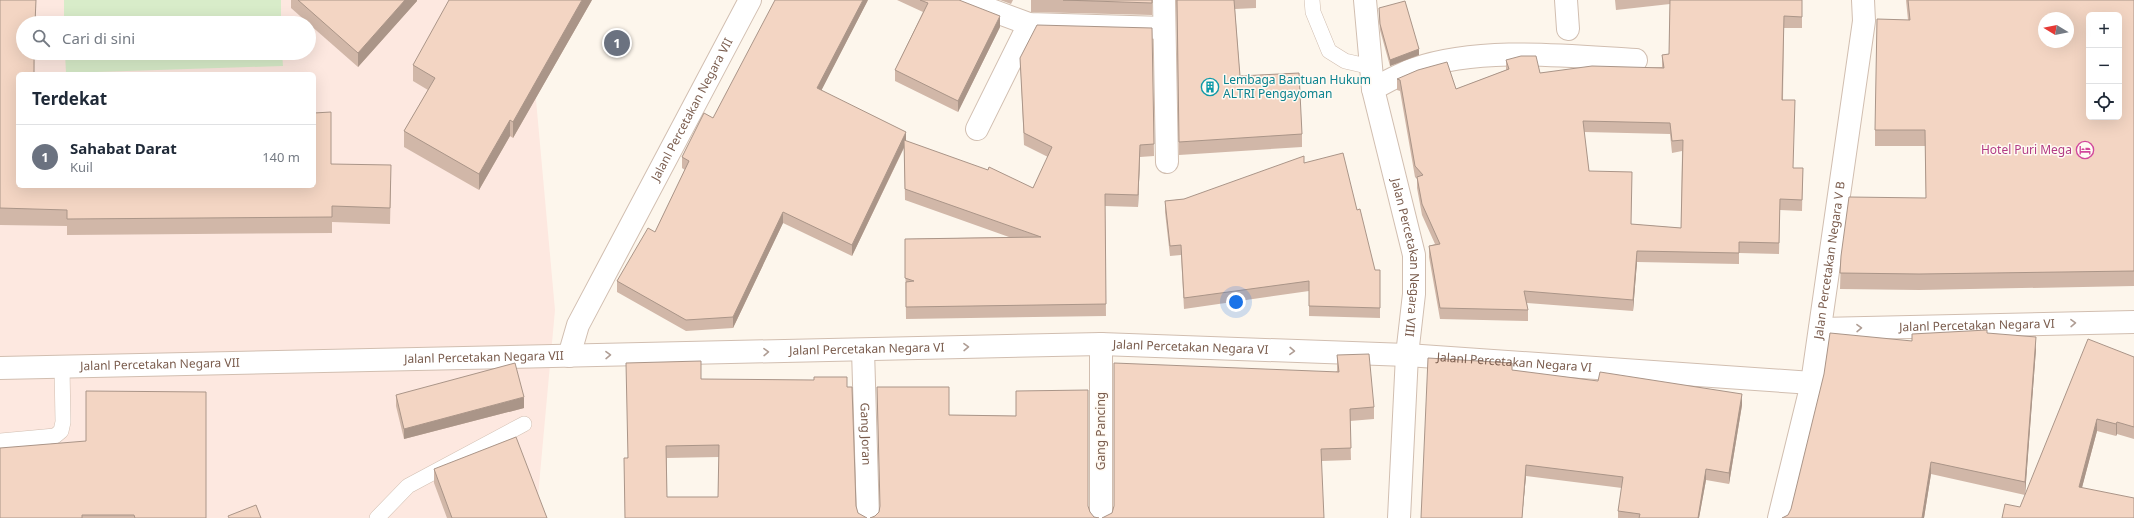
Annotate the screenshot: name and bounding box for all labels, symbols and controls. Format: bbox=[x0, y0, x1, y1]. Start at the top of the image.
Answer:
north arrow bbox=[2038, 12, 2074, 48]
map controls bbox=[2086, 12, 2122, 120]
button: + bbox=[2086, 12, 2122, 48]
search box bbox=[16, 16, 316, 60]
icon: search bbox=[30, 27, 52, 49]
text: Cari di sini bbox=[62, 28, 135, 48]
pin: 1 bbox=[604, 28, 630, 58]
street label: Jalanl Percetakan Negara VII bbox=[646, 35, 736, 185]
button: − bbox=[2086, 48, 2122, 84]
place label: Lembaga Bantuan Hukum ALTRI Pengayoman bbox=[1223, 71, 1371, 102]
building icon: Lembaga Bantuan Hukum ALTRI Pengayoman bbox=[1200, 77, 1220, 97]
button: locate bbox=[2086, 84, 2122, 120]
text: Terdekat bbox=[32, 87, 107, 110]
text: Sahabat Darat bbox=[70, 138, 177, 158]
hotel icon: Hotel Puri Mega bbox=[2075, 140, 2095, 160]
place label: Hotel Puri Mega bbox=[1981, 141, 2072, 158]
text: 1 bbox=[41, 148, 49, 166]
text: 140 m bbox=[262, 148, 300, 166]
text: Kuil bbox=[70, 158, 93, 176]
street label: Jalan Percetakan Negara VIII bbox=[1387, 176, 1423, 338]
street label: Jalan Percetakan Negara V B bbox=[1809, 180, 1849, 341]
your location bbox=[1226, 292, 1246, 312]
street label: Jalanl Percetakan Negara VI bbox=[1898, 315, 2055, 335]
one-way arrow bbox=[2070, 319, 2076, 328]
one-way arrow bbox=[1856, 324, 1862, 332]
street label: Jalanl Percetakan Negara VI bbox=[1112, 335, 1269, 358]
street label: Jalanl Percetakan Negara VI bbox=[788, 338, 945, 359]
one-way arrow bbox=[963, 343, 969, 351]
one-way arrow bbox=[1289, 346, 1295, 355]
street label: Jalanl Percetakan Negara VII bbox=[403, 347, 564, 367]
one-way arrow bbox=[763, 348, 769, 356]
street label: Jalanl Percetakan Negara VI bbox=[1435, 348, 1592, 376]
one-way arrow bbox=[605, 351, 611, 359]
street label: Jalanl Percetakan Negara VII bbox=[79, 354, 240, 374]
street label: Gang Pancing bbox=[1092, 392, 1109, 470]
street label: Gang Joran bbox=[857, 402, 875, 466]

